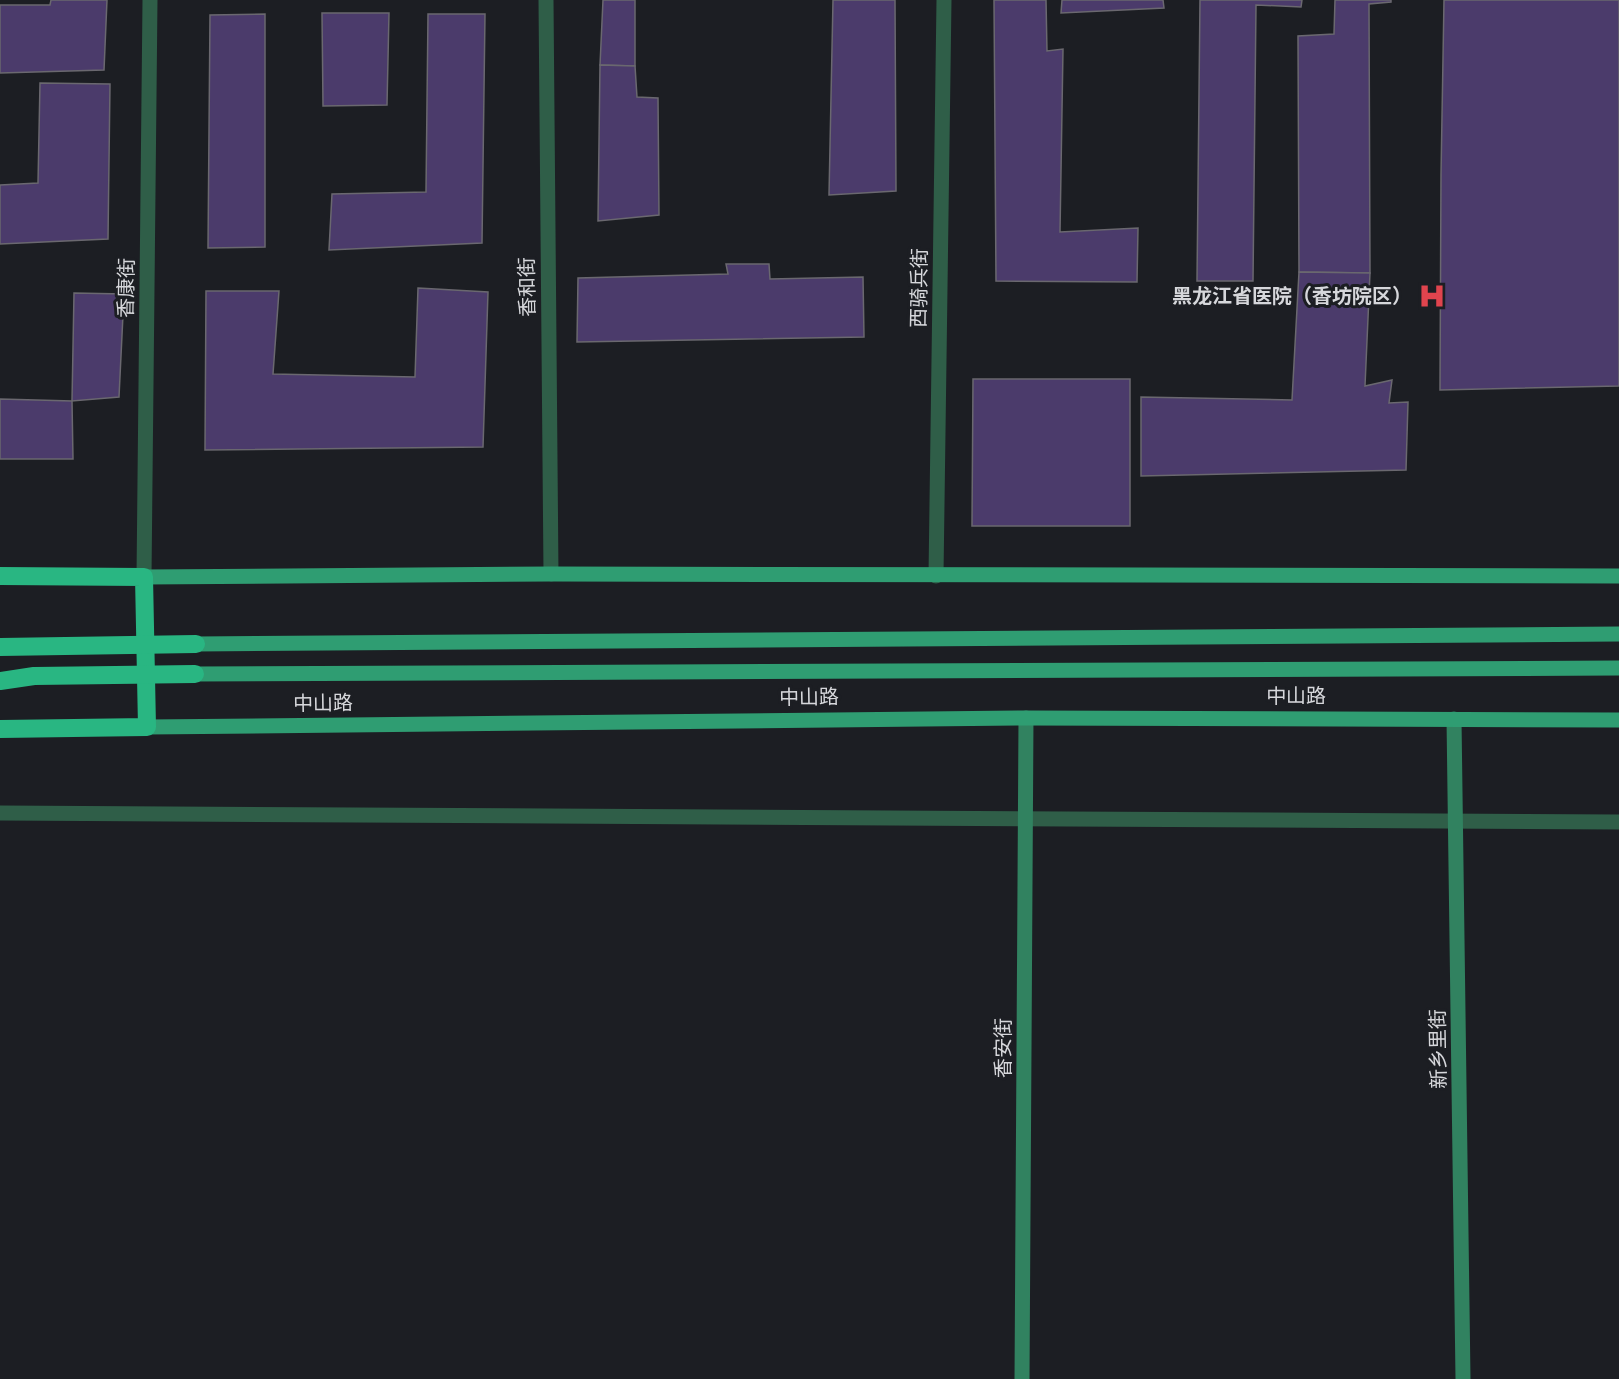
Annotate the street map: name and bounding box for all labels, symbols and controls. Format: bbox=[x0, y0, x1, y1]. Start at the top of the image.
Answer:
street label: 西骑兵街 bbox=[905, 248, 933, 328]
street label: 香和街 bbox=[513, 257, 541, 317]
street label: 香康街 bbox=[112, 258, 140, 318]
hospital icon: 黑龙江省医院（香坊院区） bbox=[1417, 281, 1447, 311]
place label: 黑龙江省医院（香坊院区） bbox=[1172, 283, 1412, 309]
street label: 中山路 bbox=[779, 683, 839, 711]
street label: 中山路 bbox=[1266, 683, 1326, 709]
street label: 中山路 bbox=[293, 689, 353, 717]
street label: 新乡里街 bbox=[1424, 1009, 1452, 1089]
street label: 香安街 bbox=[990, 1018, 1016, 1078]

